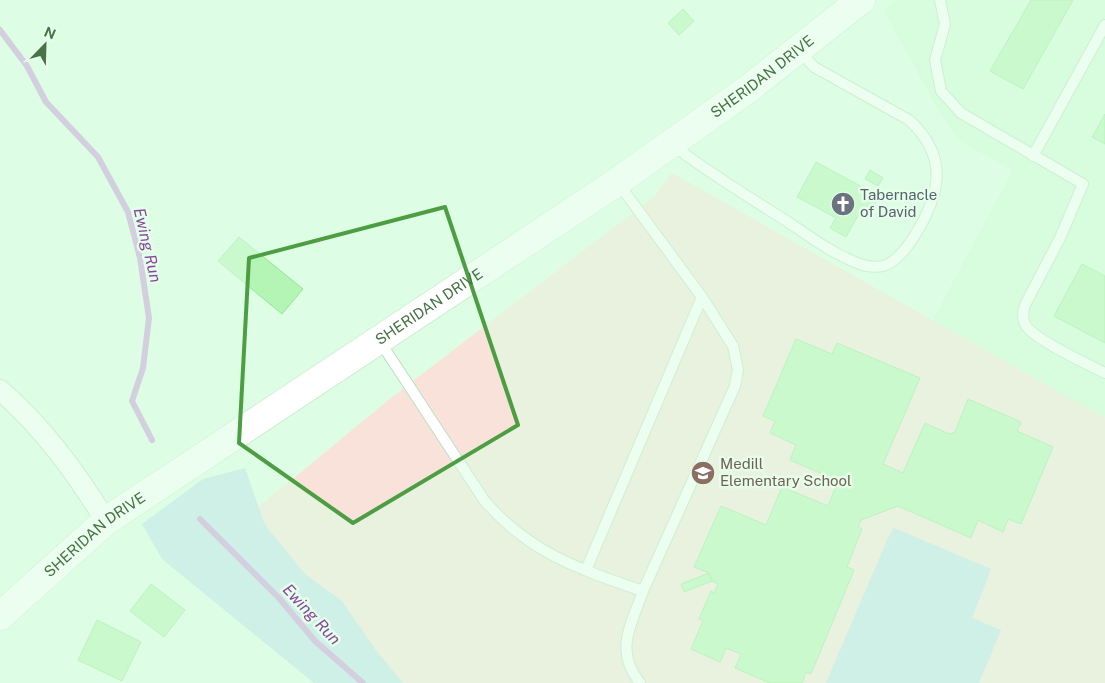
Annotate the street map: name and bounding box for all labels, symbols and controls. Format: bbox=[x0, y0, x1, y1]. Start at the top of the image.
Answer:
north arrow bbox=[20, 20, 70, 70]
text: N bbox=[42, 24, 58, 43]
street label: SHERIDAN DRIVE bbox=[707, 32, 817, 121]
place label: Tabernacle of David bbox=[860, 186, 937, 220]
church icon: Tabernacle of David bbox=[830, 191, 856, 217]
water label: Ewing Run bbox=[130, 206, 165, 284]
street label: SHERIDAN DRIVE bbox=[372, 265, 486, 348]
place label: Medill Elementary School bbox=[720, 455, 852, 489]
school or university icon: Medill Elementary School bbox=[690, 460, 716, 486]
street label: SHERIDAN DRIVE bbox=[40, 488, 148, 580]
water label: Ewing Run bbox=[279, 580, 345, 649]

